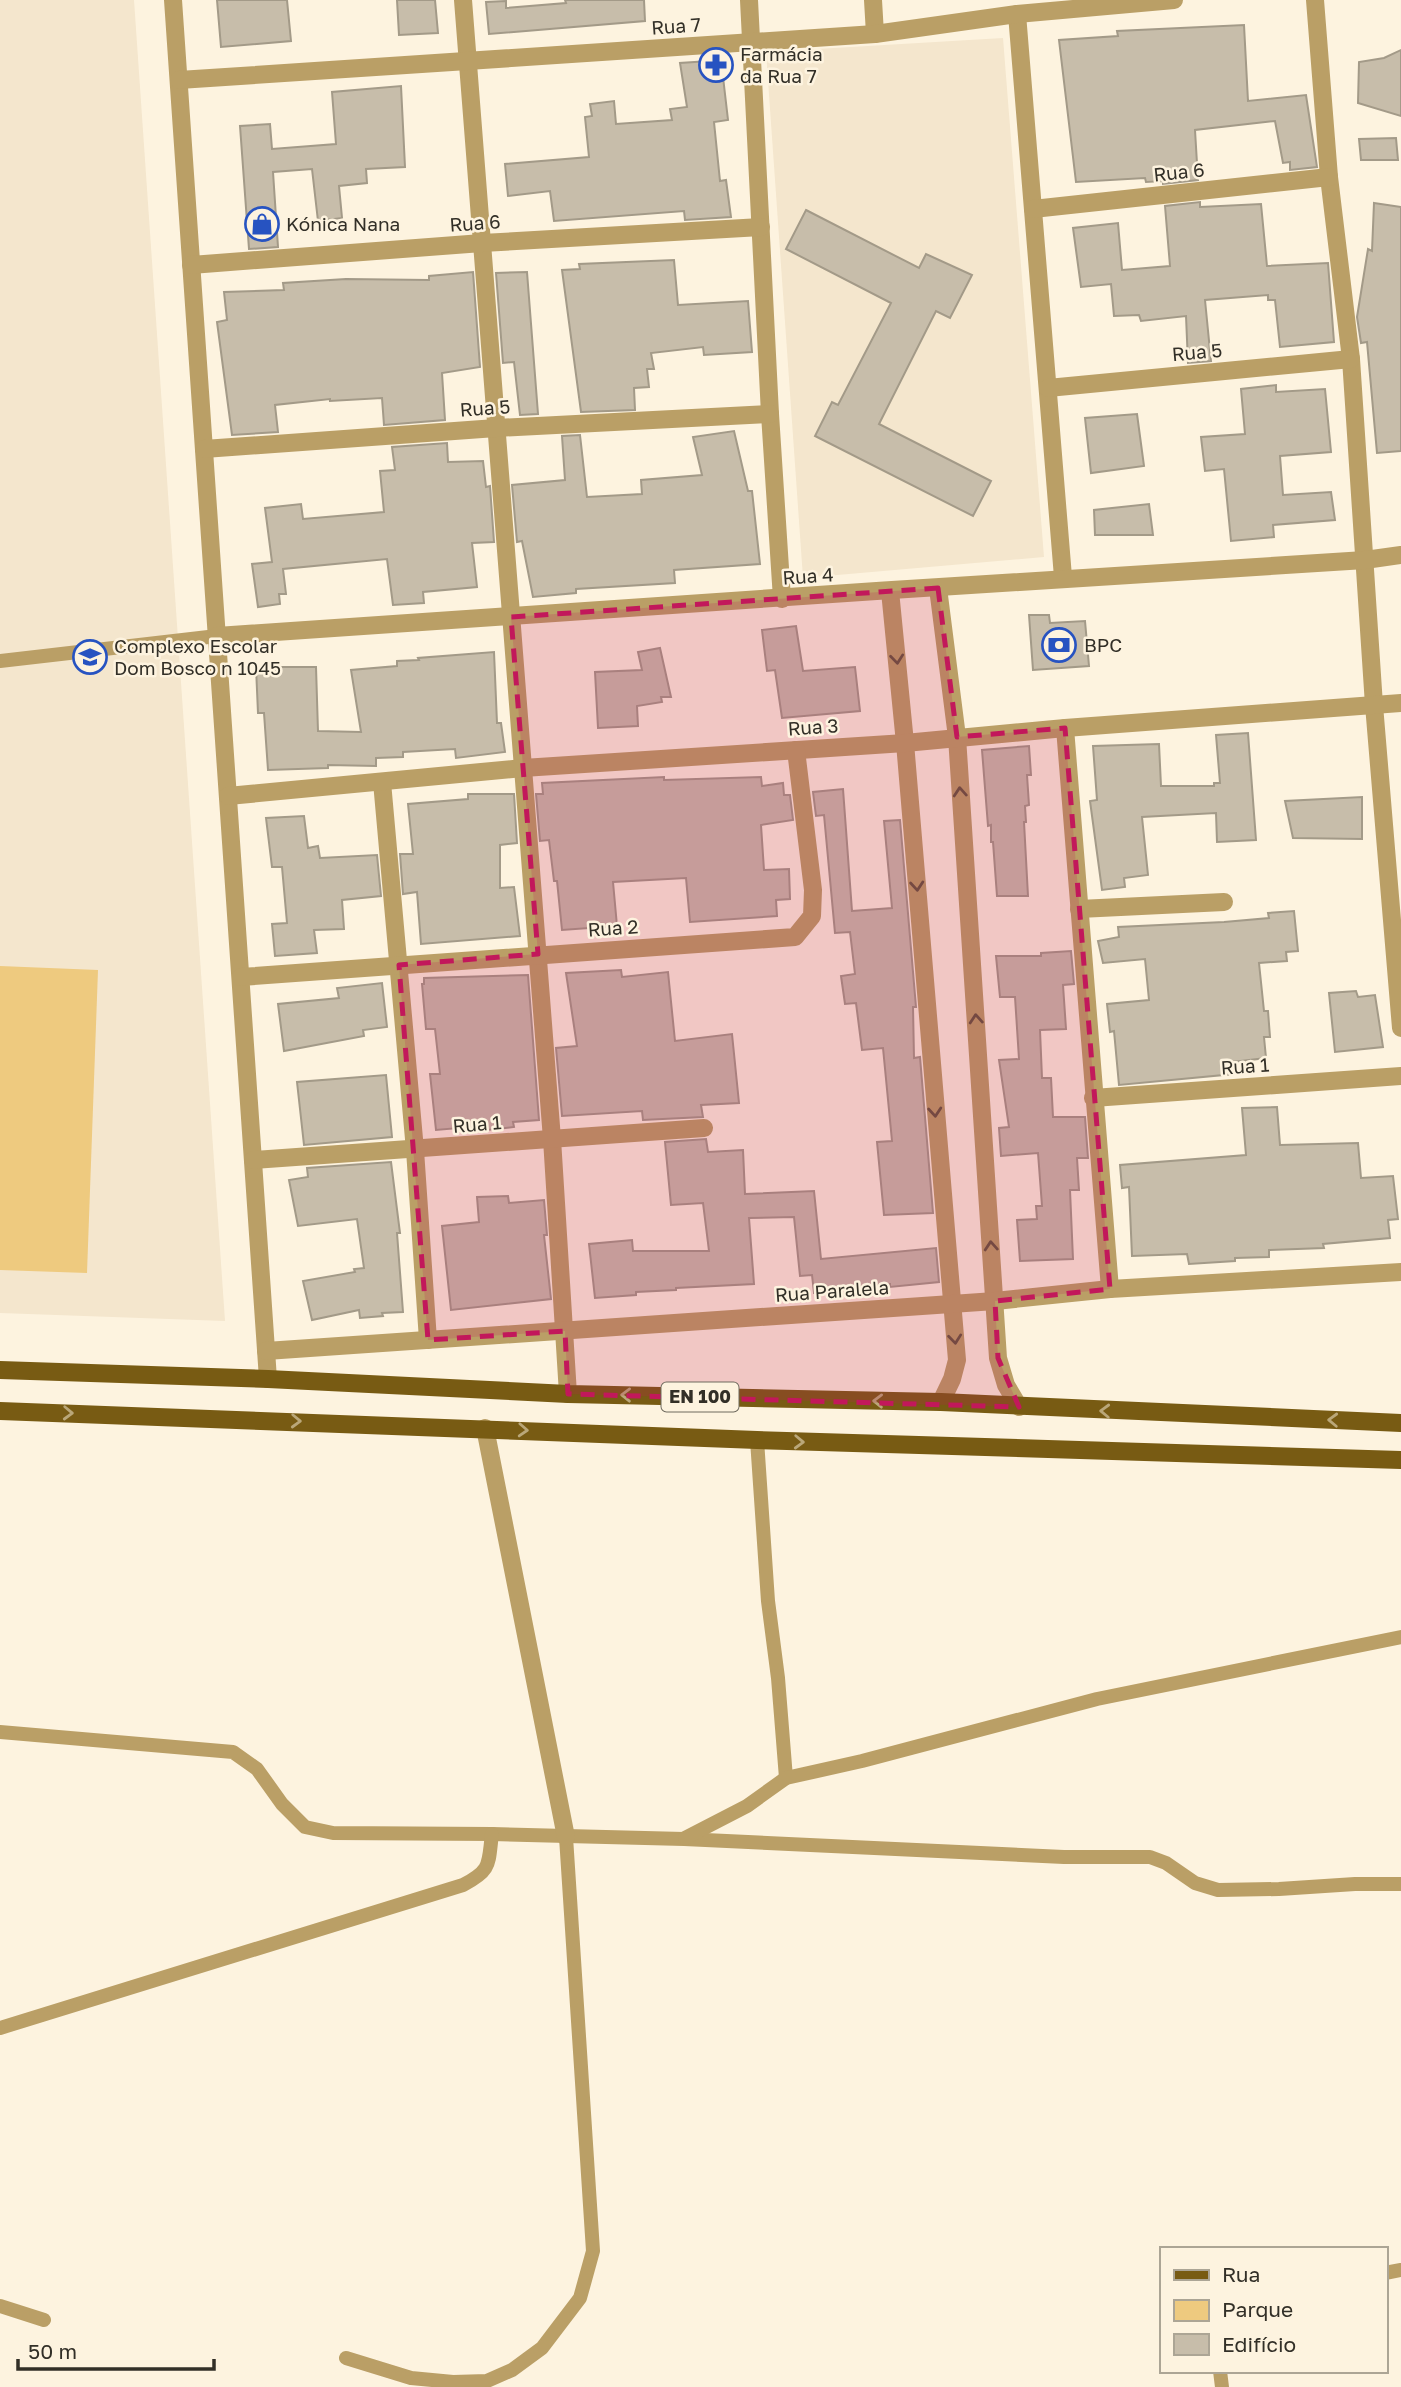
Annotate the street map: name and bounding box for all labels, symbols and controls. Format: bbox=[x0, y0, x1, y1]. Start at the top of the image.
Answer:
street label: Rua 7 bbox=[650, 12, 702, 39]
place label: Farmácia da Rua 7 bbox=[740, 42, 823, 87]
pharmacy icon: Farmácia da Rua 7 bbox=[697, 46, 735, 84]
street label: Rua 6 bbox=[1152, 157, 1206, 186]
shop icon: Kónica Nana bbox=[243, 205, 281, 243]
street label: Rua 6 bbox=[449, 209, 501, 236]
place label: Kónica Nana bbox=[286, 212, 400, 235]
street label: Rua 5 bbox=[1171, 338, 1223, 365]
street label: Rua 5 bbox=[459, 394, 511, 421]
street label: Rua 4 bbox=[782, 562, 834, 589]
bank icon: BPC bbox=[1040, 626, 1078, 664]
place label: BPC bbox=[1084, 633, 1122, 656]
place label: Complexo Escolar Dom Bosco n 1045 bbox=[114, 634, 281, 679]
school or university icon: Complexo Escolar Dom Bosco n 1045 bbox=[71, 638, 109, 676]
one-way arrow bbox=[889, 654, 904, 665]
street label: Rua 3 bbox=[787, 713, 839, 740]
one-way arrow bbox=[953, 786, 968, 797]
one-way arrow bbox=[909, 880, 924, 891]
street label: Rua 2 bbox=[587, 914, 639, 941]
one-way arrow bbox=[969, 1013, 984, 1024]
street label: Rua 1 bbox=[1220, 1052, 1270, 1079]
one-way arrow bbox=[927, 1107, 942, 1118]
street label: Rua 1 bbox=[452, 1110, 502, 1137]
one-way arrow bbox=[984, 1240, 999, 1251]
street label: Rua Paralela bbox=[774, 1275, 890, 1306]
one-way arrow bbox=[947, 1333, 962, 1345]
road number: EN 100 bbox=[662, 1382, 738, 1412]
one-way arrow bbox=[621, 1387, 631, 1403]
one-way arrow bbox=[872, 1393, 883, 1409]
one-way arrow bbox=[1100, 1403, 1111, 1418]
one-way arrow bbox=[63, 1406, 74, 1421]
one-way arrow bbox=[1327, 1413, 1338, 1428]
one-way arrow bbox=[290, 1414, 301, 1429]
one-way arrow bbox=[518, 1423, 529, 1438]
one-way arrow bbox=[794, 1434, 805, 1449]
legend bbox=[1160, 2247, 1387, 2373]
text: Rua bbox=[1222, 2261, 1260, 2287]
text: Parque bbox=[1222, 2296, 1293, 2322]
scale bar bbox=[18, 2328, 214, 2372]
text: Edifício bbox=[1222, 2331, 1296, 2357]
text: 50 m bbox=[28, 2338, 77, 2364]

